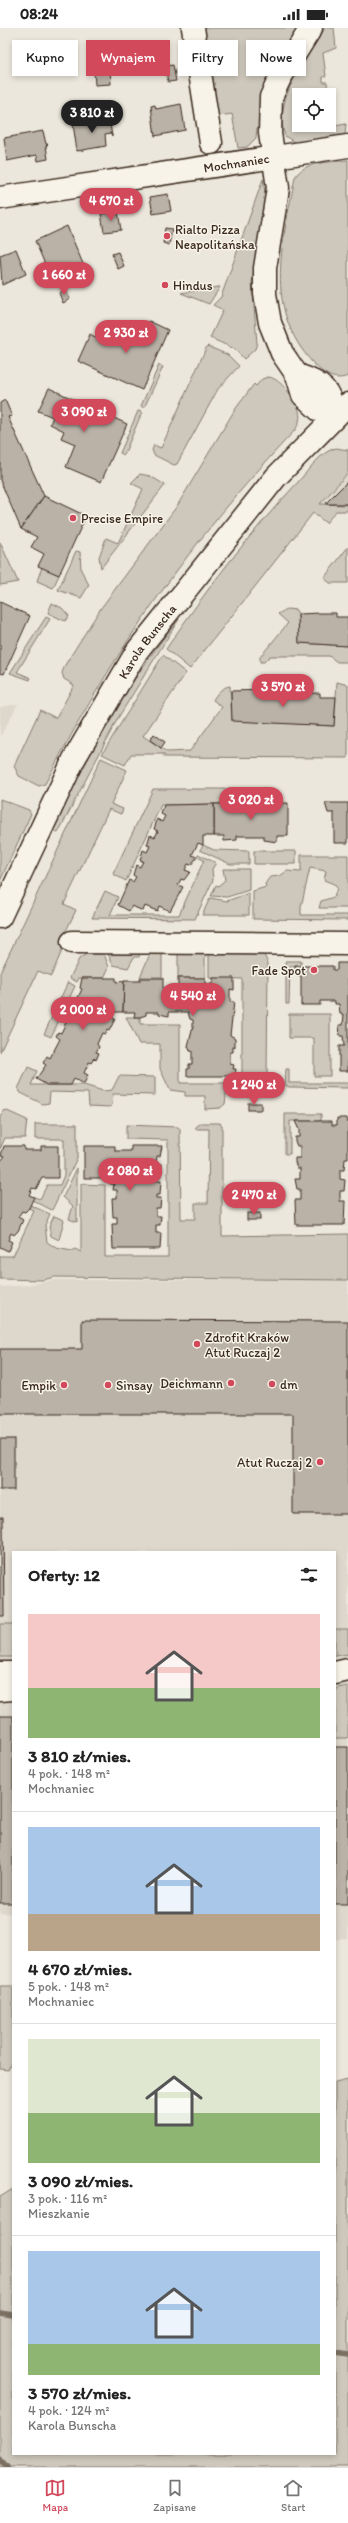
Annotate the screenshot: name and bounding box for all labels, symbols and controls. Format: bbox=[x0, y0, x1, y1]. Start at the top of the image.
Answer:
text: 08:24 bbox=[20, 5, 58, 23]
chip: Kupno bbox=[12, 40, 78, 76]
chip: Wynajem bbox=[86, 40, 170, 76]
chip: Filtry bbox=[178, 40, 238, 76]
chip: Nowe bbox=[246, 40, 306, 76]
map controls bbox=[292, 88, 336, 132]
button: locate bbox=[292, 88, 336, 132]
pin: 3 810 zł bbox=[51, 100, 133, 134]
text: 3 810 zł bbox=[70, 105, 114, 120]
street label: Mochnaniec bbox=[203, 151, 270, 175]
pin: 4 670 zł bbox=[70, 188, 152, 222]
text: 4 670 zł bbox=[89, 193, 133, 208]
place label: Rialto Pizza Neapolitańska bbox=[175, 222, 255, 252]
marker: Rialto Pizza Neapolitańska bbox=[162, 231, 172, 241]
pin: 1 660 zł bbox=[23, 262, 105, 296]
text: 1 660 zł bbox=[42, 267, 86, 282]
place label: Hindus bbox=[173, 278, 213, 293]
marker: Hindus bbox=[160, 280, 170, 290]
pin: 2 930 zł bbox=[85, 320, 167, 354]
text: 2 930 zł bbox=[104, 325, 148, 340]
pin: 3 090 zł bbox=[43, 399, 125, 433]
text: 3 090 zł bbox=[61, 404, 107, 419]
place label: Precise Empire bbox=[81, 511, 163, 526]
marker: Precise Empire bbox=[68, 513, 78, 523]
street label: Karola Bunscha bbox=[116, 601, 180, 681]
pin: 3 570 zł bbox=[242, 674, 324, 708]
text: 3 570 zł bbox=[261, 679, 305, 694]
pin: 3 020 zł bbox=[210, 787, 292, 821]
text: 3 020 zł bbox=[228, 792, 274, 807]
place label: Fade Spot bbox=[252, 963, 306, 978]
marker: Fade Spot bbox=[309, 965, 319, 975]
pin: 4 540 zł bbox=[152, 983, 234, 1017]
text: 4 540 zł bbox=[170, 988, 216, 1003]
pin: 2 000 zł bbox=[42, 997, 124, 1031]
text: 2 000 zł bbox=[60, 1002, 106, 1017]
pin: 1 240 zł bbox=[213, 1072, 295, 1106]
text: 1 240 zł bbox=[232, 1077, 276, 1092]
pin: 2 080 zł bbox=[89, 1158, 171, 1192]
text: 2 080 zł bbox=[107, 1163, 153, 1178]
pin: 2 470 zł bbox=[213, 1182, 295, 1216]
text: 2 470 zł bbox=[232, 1187, 276, 1202]
place label: Zdrofit Kraków Atut Ruczaj 2 bbox=[205, 1330, 289, 1360]
marker: Zdrofit Kraków Atut Ruczaj 2 bbox=[192, 1339, 202, 1349]
place label: Deichmann bbox=[160, 1376, 223, 1391]
place label: dm bbox=[280, 1377, 298, 1392]
place label: Empik bbox=[21, 1378, 56, 1393]
place label: Sinsay bbox=[116, 1378, 152, 1393]
marker: Deichmann bbox=[226, 1378, 236, 1388]
marker: dm bbox=[267, 1379, 277, 1389]
marker: Empik bbox=[59, 1380, 69, 1390]
marker: Sinsay bbox=[103, 1380, 113, 1390]
place label: Atut Ruczaj 2 bbox=[237, 1455, 312, 1470]
marker: Atut Ruczaj 2 bbox=[315, 1457, 325, 1467]
icon: filters bbox=[298, 1564, 320, 1586]
text: Oferty: 12 bbox=[28, 1565, 100, 1585]
icon: home bbox=[138, 1640, 210, 1712]
text: 3 810 zł/mies. bbox=[28, 1746, 131, 1766]
text: 4 pok. · 148 m² bbox=[28, 1766, 110, 1781]
text: Mochnaniec bbox=[28, 1781, 94, 1796]
icon: home bbox=[138, 1853, 210, 1925]
text: 4 670 zł/mies. bbox=[28, 1959, 132, 1979]
text: 5 pok. · 148 m² bbox=[28, 1979, 109, 1994]
text: Mochnaniec bbox=[28, 1994, 94, 2009]
icon: home bbox=[138, 2065, 210, 2137]
text: 3 090 zł/mies. bbox=[28, 2171, 133, 2191]
text: 3 pok. · 116 m² bbox=[28, 2191, 107, 2206]
text: Mieszkanie bbox=[28, 2206, 90, 2221]
icon: home bbox=[138, 2277, 210, 2349]
text: 3 570 zł/mies. bbox=[28, 2383, 131, 2403]
text: 4 pok. · 124 m² bbox=[28, 2403, 110, 2418]
text: Karola Bunscha bbox=[28, 2418, 116, 2433]
tab: Mapa bbox=[43, 2477, 68, 2514]
tab: Zapisane bbox=[153, 2477, 196, 2514]
tab: Start bbox=[281, 2477, 305, 2514]

